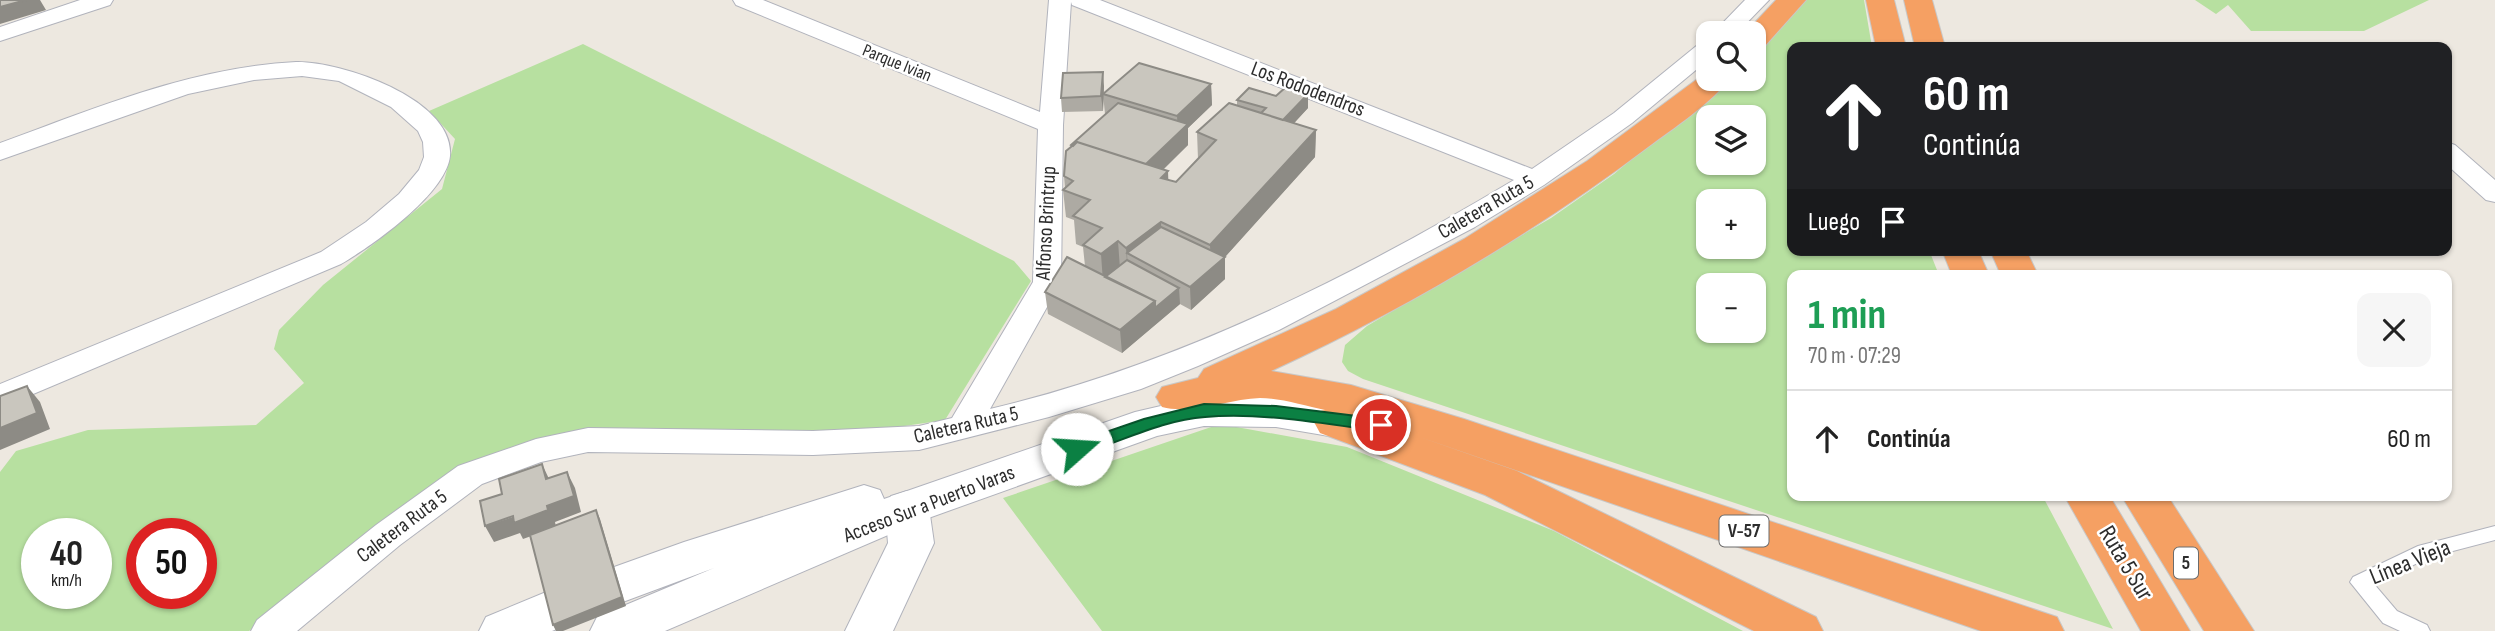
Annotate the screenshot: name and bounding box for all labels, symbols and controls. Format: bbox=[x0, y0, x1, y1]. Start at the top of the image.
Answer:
map controls bbox=[1696, 21, 1766, 343]
button: search bbox=[1696, 21, 1766, 91]
street label: Parque Ivian bbox=[859, 40, 935, 86]
street label: Los Rododendros bbox=[1248, 56, 1368, 122]
text: 60 m bbox=[1923, 66, 2010, 125]
icon: ahead bbox=[1808, 70, 1899, 161]
button: layers bbox=[1696, 105, 1766, 175]
text: Continúa bbox=[1923, 126, 2021, 165]
street label: Alfonso Brintrup bbox=[1030, 165, 1061, 282]
street label: Caletera Ruta 5 bbox=[1434, 170, 1538, 244]
button: + bbox=[1696, 189, 1766, 259]
icon: arrive bbox=[1874, 203, 1912, 241]
text: Luego bbox=[1808, 207, 1860, 238]
button: − bbox=[1696, 273, 1766, 343]
text: 1 min bbox=[1808, 290, 1886, 341]
button: close bbox=[2357, 293, 2431, 367]
text: 70 m · 07:29 bbox=[1808, 342, 1901, 370]
pin bbox=[1351, 395, 1411, 455]
street label: Caletera Ruta 5 bbox=[911, 401, 1021, 449]
icon: arrive bbox=[1362, 406, 1400, 444]
position arrow bbox=[1040, 412, 1114, 486]
icon: ahead bbox=[1808, 420, 1846, 458]
text: Continúa bbox=[1867, 424, 1951, 455]
text: 60 m bbox=[2387, 424, 2431, 455]
street label: Acceso Sur a Puerto Varas bbox=[839, 460, 1018, 549]
street label: Caletera Ruta 5 bbox=[352, 484, 452, 568]
road number: V-57 bbox=[1720, 516, 1768, 546]
speed limit sign: 50 bbox=[126, 518, 217, 609]
street label: Ruta 5 Sur bbox=[2092, 520, 2160, 606]
text: 40 bbox=[50, 533, 83, 576]
street label: Línea Vieja bbox=[2365, 533, 2455, 591]
road number: 5 bbox=[2174, 548, 2198, 578]
text: km/h bbox=[51, 570, 82, 591]

